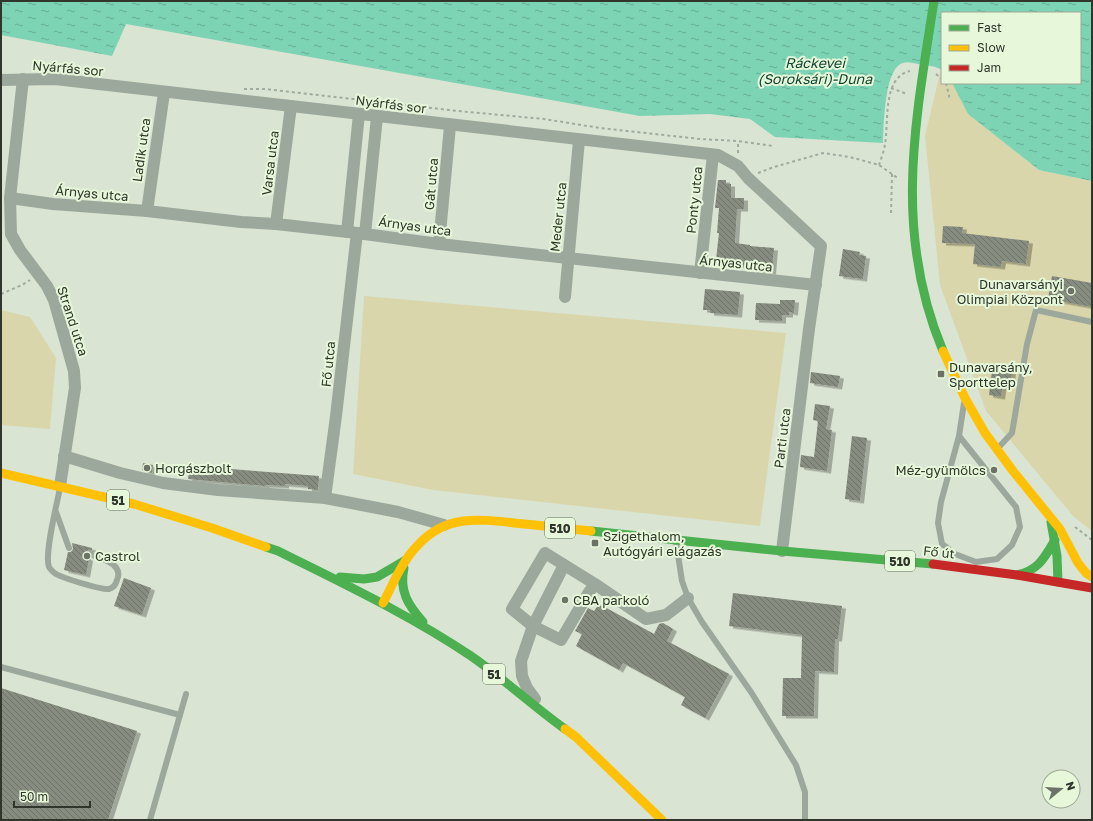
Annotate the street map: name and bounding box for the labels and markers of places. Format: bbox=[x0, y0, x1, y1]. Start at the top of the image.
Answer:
place label: Dunavarsányi Olimpiai Központ bbox=[957, 276, 1063, 307]
marker: Dunavarsányi Olimpiai Központ bbox=[1066, 286, 1076, 296]
place label: Dunavarsány, Sporttelep bbox=[949, 359, 1033, 390]
marker: Dunavarsány, Sporttelep bbox=[936, 369, 946, 379]
place label: Horgászbolt bbox=[155, 460, 231, 476]
place label: Méz-gyümölcs bbox=[896, 462, 986, 478]
marker: Horgászbolt bbox=[142, 463, 152, 473]
marker: Méz-gyümölcs bbox=[989, 465, 999, 475]
place label: Szigethalom, Autógyári elágazás bbox=[603, 528, 722, 559]
marker: Szigethalom, Autógyári elágazás bbox=[590, 538, 600, 548]
place label: Castrol bbox=[95, 548, 140, 564]
marker: Castrol bbox=[82, 551, 92, 561]
place label: CBA parkoló bbox=[573, 592, 650, 608]
marker: CBA parkoló bbox=[560, 595, 570, 605]

